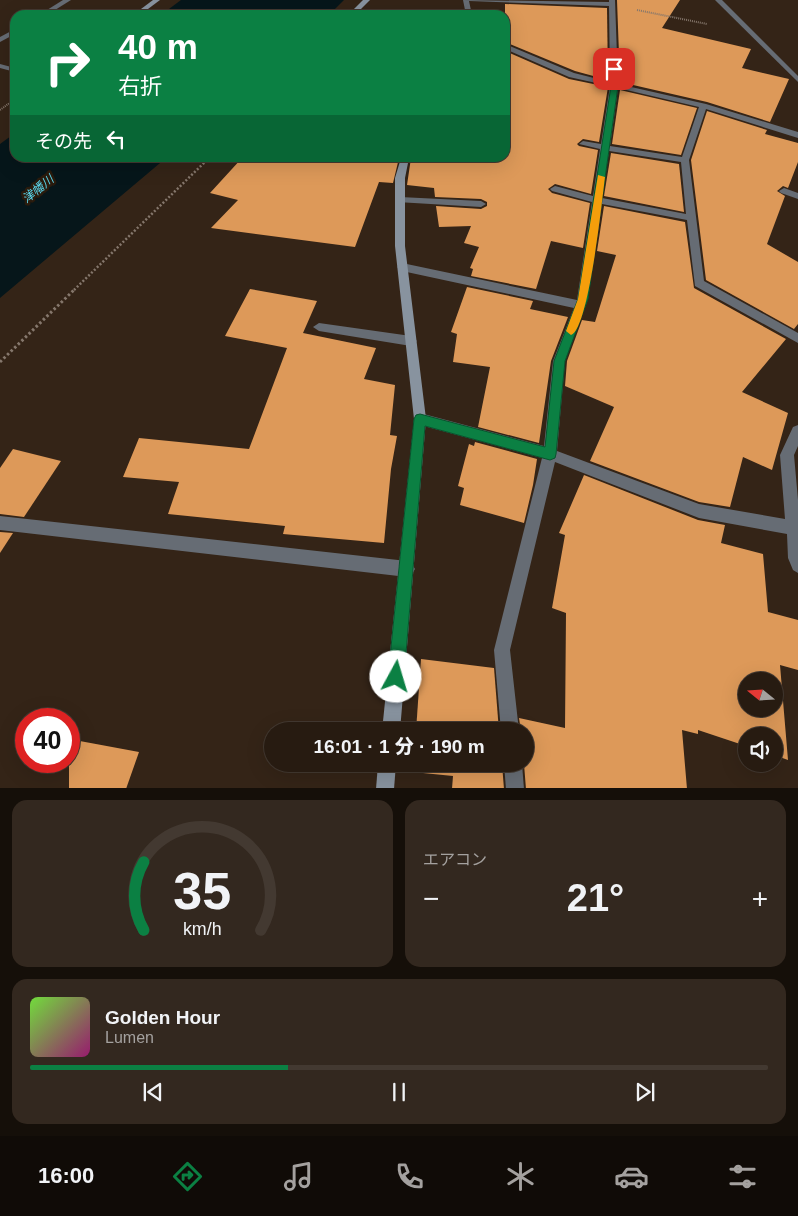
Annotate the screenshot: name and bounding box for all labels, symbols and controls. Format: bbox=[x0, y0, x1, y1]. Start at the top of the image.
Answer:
text: 40 m bbox=[118, 27, 198, 66]
icon: right bbox=[35, 30, 100, 95]
pin bbox=[593, 48, 635, 90]
icon: arrive bbox=[600, 55, 628, 83]
text: 右折 bbox=[118, 74, 162, 99]
icon: left bbox=[102, 125, 130, 153]
text: その先 bbox=[35, 131, 92, 152]
water label: 津幡川 bbox=[20, 171, 58, 206]
position arrow bbox=[369, 650, 421, 702]
north arrow bbox=[738, 672, 782, 718]
map controls bbox=[738, 672, 783, 772]
speed limit sign: 40 bbox=[15, 708, 80, 773]
button: sound bbox=[738, 727, 783, 772]
text: 16:01 · 1 分 · 190 m bbox=[313, 736, 485, 757]
text: エアコン bbox=[423, 851, 487, 868]
text: 35 bbox=[174, 862, 231, 920]
text: 21° bbox=[567, 877, 624, 919]
text: − bbox=[423, 883, 439, 914]
text: + bbox=[752, 883, 768, 914]
text: km/h bbox=[183, 919, 222, 939]
text: Golden Hour bbox=[105, 1007, 220, 1028]
text: Lumen bbox=[105, 1029, 154, 1046]
icon: previous bbox=[139, 1078, 167, 1106]
icon: pause bbox=[385, 1078, 413, 1106]
icon: next bbox=[631, 1078, 659, 1106]
icon: directions bbox=[170, 1159, 205, 1194]
icon: music bbox=[281, 1159, 316, 1194]
icon: phone bbox=[392, 1159, 427, 1194]
icon: climate bbox=[503, 1159, 538, 1194]
icon: car bbox=[614, 1159, 649, 1194]
icon: filters bbox=[725, 1159, 760, 1194]
text: 16:00 bbox=[38, 1163, 94, 1188]

